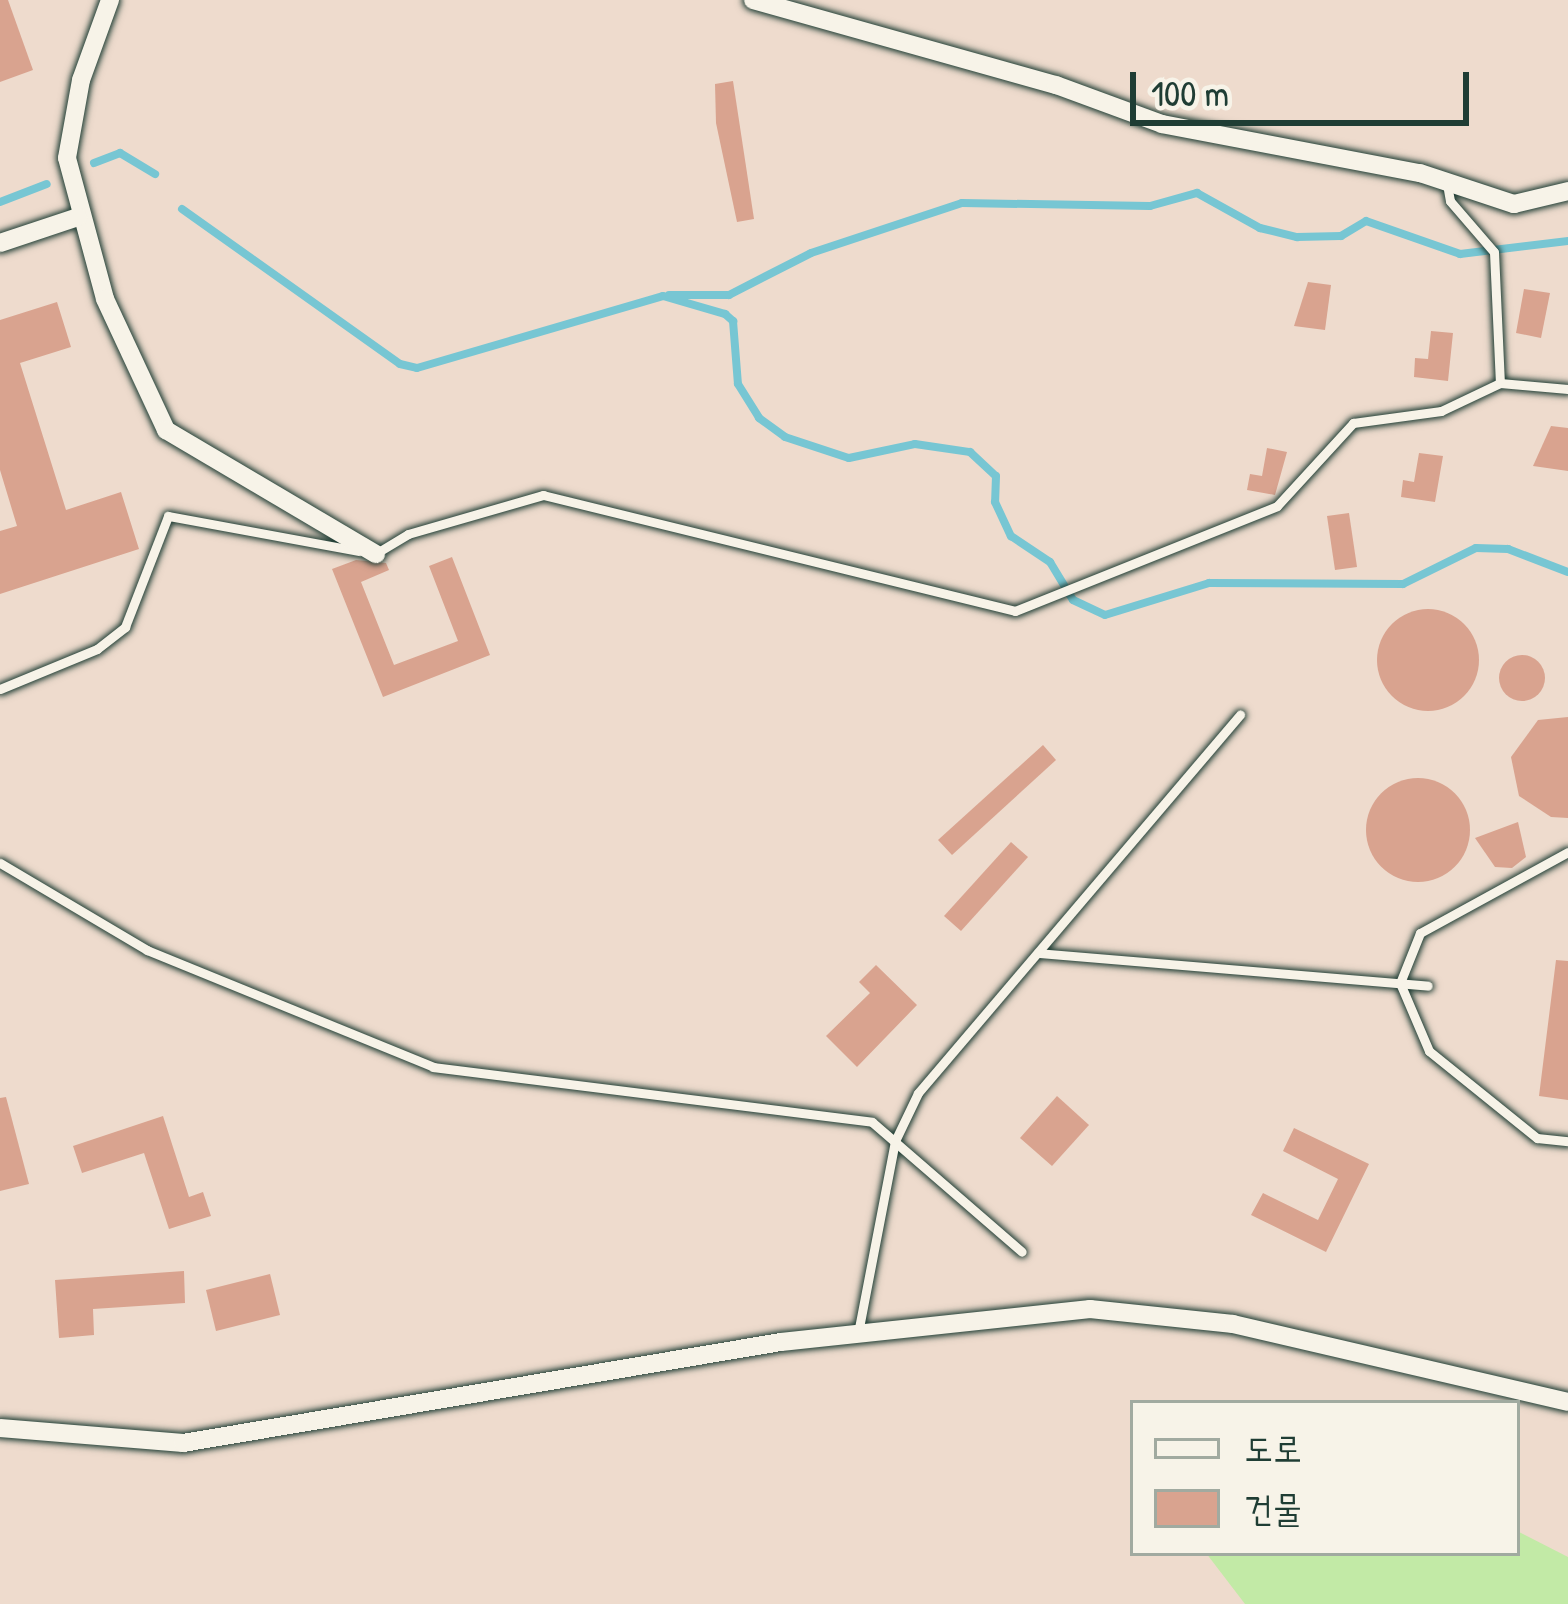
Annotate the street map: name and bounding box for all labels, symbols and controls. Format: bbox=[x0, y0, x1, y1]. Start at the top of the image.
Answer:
scale bar bbox=[1136, 48, 1475, 122]
text: 100 m bbox=[1151, 68, 1229, 117]
legend bbox=[1130, 1400, 1520, 1556]
text: 도로 bbox=[1244, 1423, 1302, 1472]
text: 건물 bbox=[1244, 1483, 1302, 1532]

